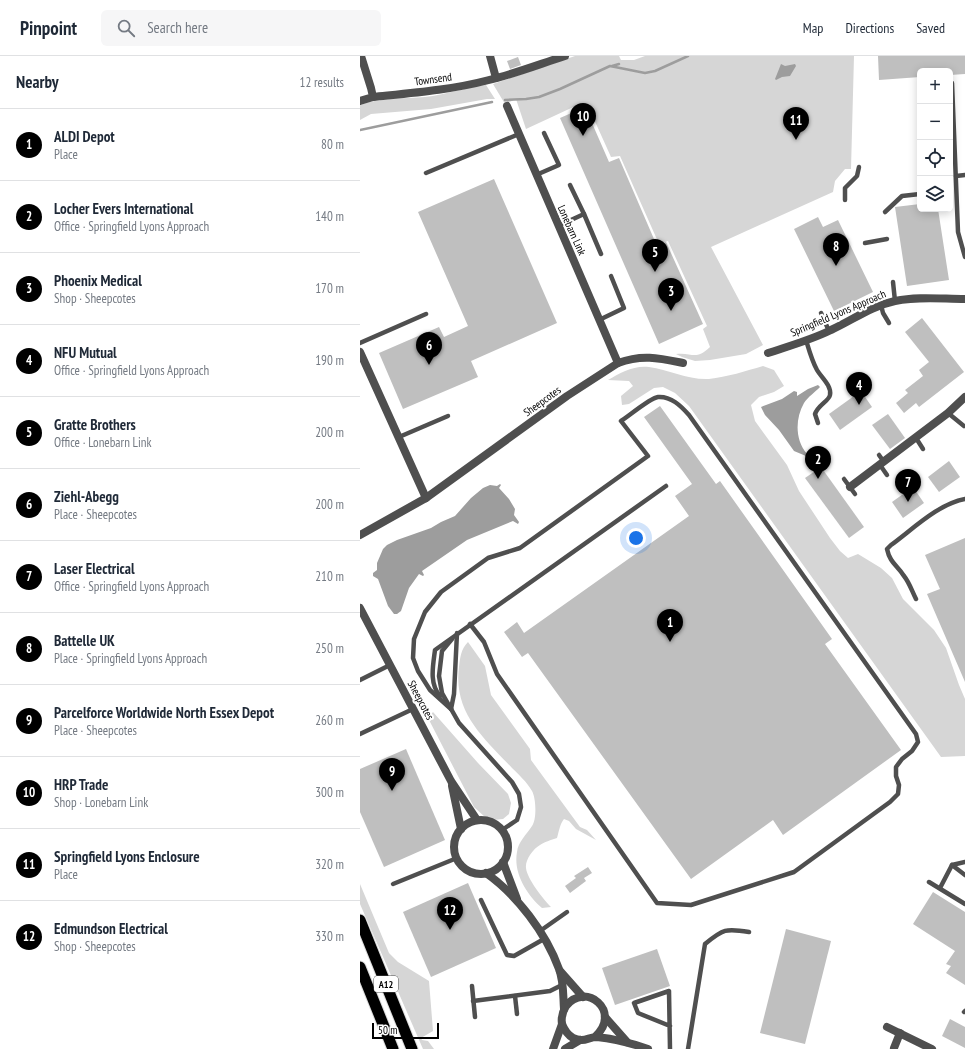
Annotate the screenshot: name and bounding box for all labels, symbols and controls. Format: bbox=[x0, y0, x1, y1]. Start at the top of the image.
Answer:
search box bbox=[101, 10, 381, 46]
text: Pinpoint bbox=[20, 16, 77, 40]
icon: search bbox=[115, 17, 137, 39]
text: Search here bbox=[147, 18, 208, 37]
text: Map bbox=[803, 19, 823, 37]
text: Directions bbox=[845, 19, 894, 37]
text: Saved bbox=[916, 19, 945, 37]
map controls bbox=[917, 68, 953, 212]
button: + bbox=[917, 68, 953, 104]
street label: Townsend bbox=[413, 69, 453, 89]
text: Nearby bbox=[16, 71, 59, 93]
text: 12 results bbox=[300, 74, 344, 91]
pin: 10 bbox=[570, 103, 596, 136]
button: − bbox=[917, 104, 953, 140]
pin: 11 bbox=[783, 107, 809, 140]
text: ALDI Depot bbox=[54, 127, 115, 146]
text: 1 bbox=[26, 136, 32, 153]
text: 80 m bbox=[321, 136, 344, 153]
button: locate bbox=[917, 140, 953, 176]
text: Place bbox=[54, 146, 78, 163]
button: layers bbox=[917, 176, 953, 212]
text: Locher Evers International bbox=[54, 199, 193, 218]
street label: Lonebarn Link bbox=[555, 203, 590, 258]
text: 2 bbox=[26, 208, 32, 225]
text: 140 m bbox=[315, 208, 344, 225]
text: Office · Springfield Lyons Approach bbox=[54, 218, 209, 235]
pin: 8 bbox=[823, 233, 849, 266]
pin: 5 bbox=[642, 239, 668, 272]
text: Phoenix Medical bbox=[54, 271, 142, 290]
pin: 3 bbox=[658, 278, 684, 311]
text: 3 bbox=[26, 280, 32, 297]
text: 170 m bbox=[315, 280, 344, 297]
street label: Springfield Lyons Approach bbox=[788, 286, 888, 339]
text: Shop · Sheepcotes bbox=[54, 290, 136, 307]
pin: 6 bbox=[416, 332, 442, 365]
text: NFU Mutual bbox=[54, 343, 117, 362]
text: 4 bbox=[26, 352, 32, 369]
text: 190 m bbox=[315, 352, 344, 369]
text: Office · Springfield Lyons Approach bbox=[54, 362, 209, 379]
pin: 4 bbox=[846, 372, 872, 405]
street label: Sheepcotes bbox=[520, 383, 564, 419]
text: Gratte Brothers bbox=[54, 415, 136, 434]
text: 5 bbox=[26, 424, 32, 441]
text: 200 m bbox=[315, 424, 344, 441]
text: Office · Lonebarn Link bbox=[54, 434, 152, 451]
pin: 2 bbox=[805, 446, 831, 479]
pin: 7 bbox=[895, 469, 921, 502]
text: Ziehl-Abegg bbox=[54, 487, 119, 506]
text: 6 bbox=[26, 496, 32, 513]
text: 200 m bbox=[315, 496, 344, 513]
text: Place · Sheepcotes bbox=[54, 506, 137, 523]
your location bbox=[626, 528, 646, 548]
text: Laser Electrical bbox=[54, 559, 135, 578]
text: 7 bbox=[26, 568, 32, 585]
text: 210 m bbox=[315, 568, 344, 585]
text: Office · Springfield Lyons Approach bbox=[54, 578, 209, 595]
pin: 1 bbox=[657, 609, 683, 642]
text: Battelle UK bbox=[54, 631, 115, 650]
text: 8 bbox=[26, 640, 32, 657]
text: 250 m bbox=[315, 640, 344, 657]
text: Place · Springfield Lyons Approach bbox=[54, 650, 207, 667]
street label: Sheepcotes bbox=[405, 678, 437, 723]
text: Parcelforce Worldwide North Essex Depot bbox=[54, 703, 274, 722]
text: 9 bbox=[26, 712, 32, 729]
text: 260 m bbox=[315, 712, 344, 729]
text: Place · Sheepcotes bbox=[54, 722, 137, 739]
pin: 9 bbox=[379, 758, 405, 791]
text: HRP Trade bbox=[54, 775, 108, 794]
text: 10 bbox=[23, 784, 35, 801]
text: 300 m bbox=[315, 784, 344, 801]
text: Shop · Lonebarn Link bbox=[54, 794, 148, 811]
text: Springfield Lyons Enclosure bbox=[54, 847, 200, 866]
text: 11 bbox=[23, 856, 35, 873]
text: 320 m bbox=[315, 856, 344, 873]
text: Place bbox=[54, 866, 78, 883]
pin: 12 bbox=[437, 897, 463, 930]
text: Edmundson Electrical bbox=[54, 919, 168, 938]
text: 12 bbox=[23, 928, 35, 945]
text: 330 m bbox=[315, 928, 344, 945]
text: Shop · Sheepcotes bbox=[54, 938, 136, 955]
road number: A12 bbox=[374, 976, 398, 992]
scale bar bbox=[372, 1021, 439, 1040]
text: 50 m bbox=[378, 1023, 397, 1037]

